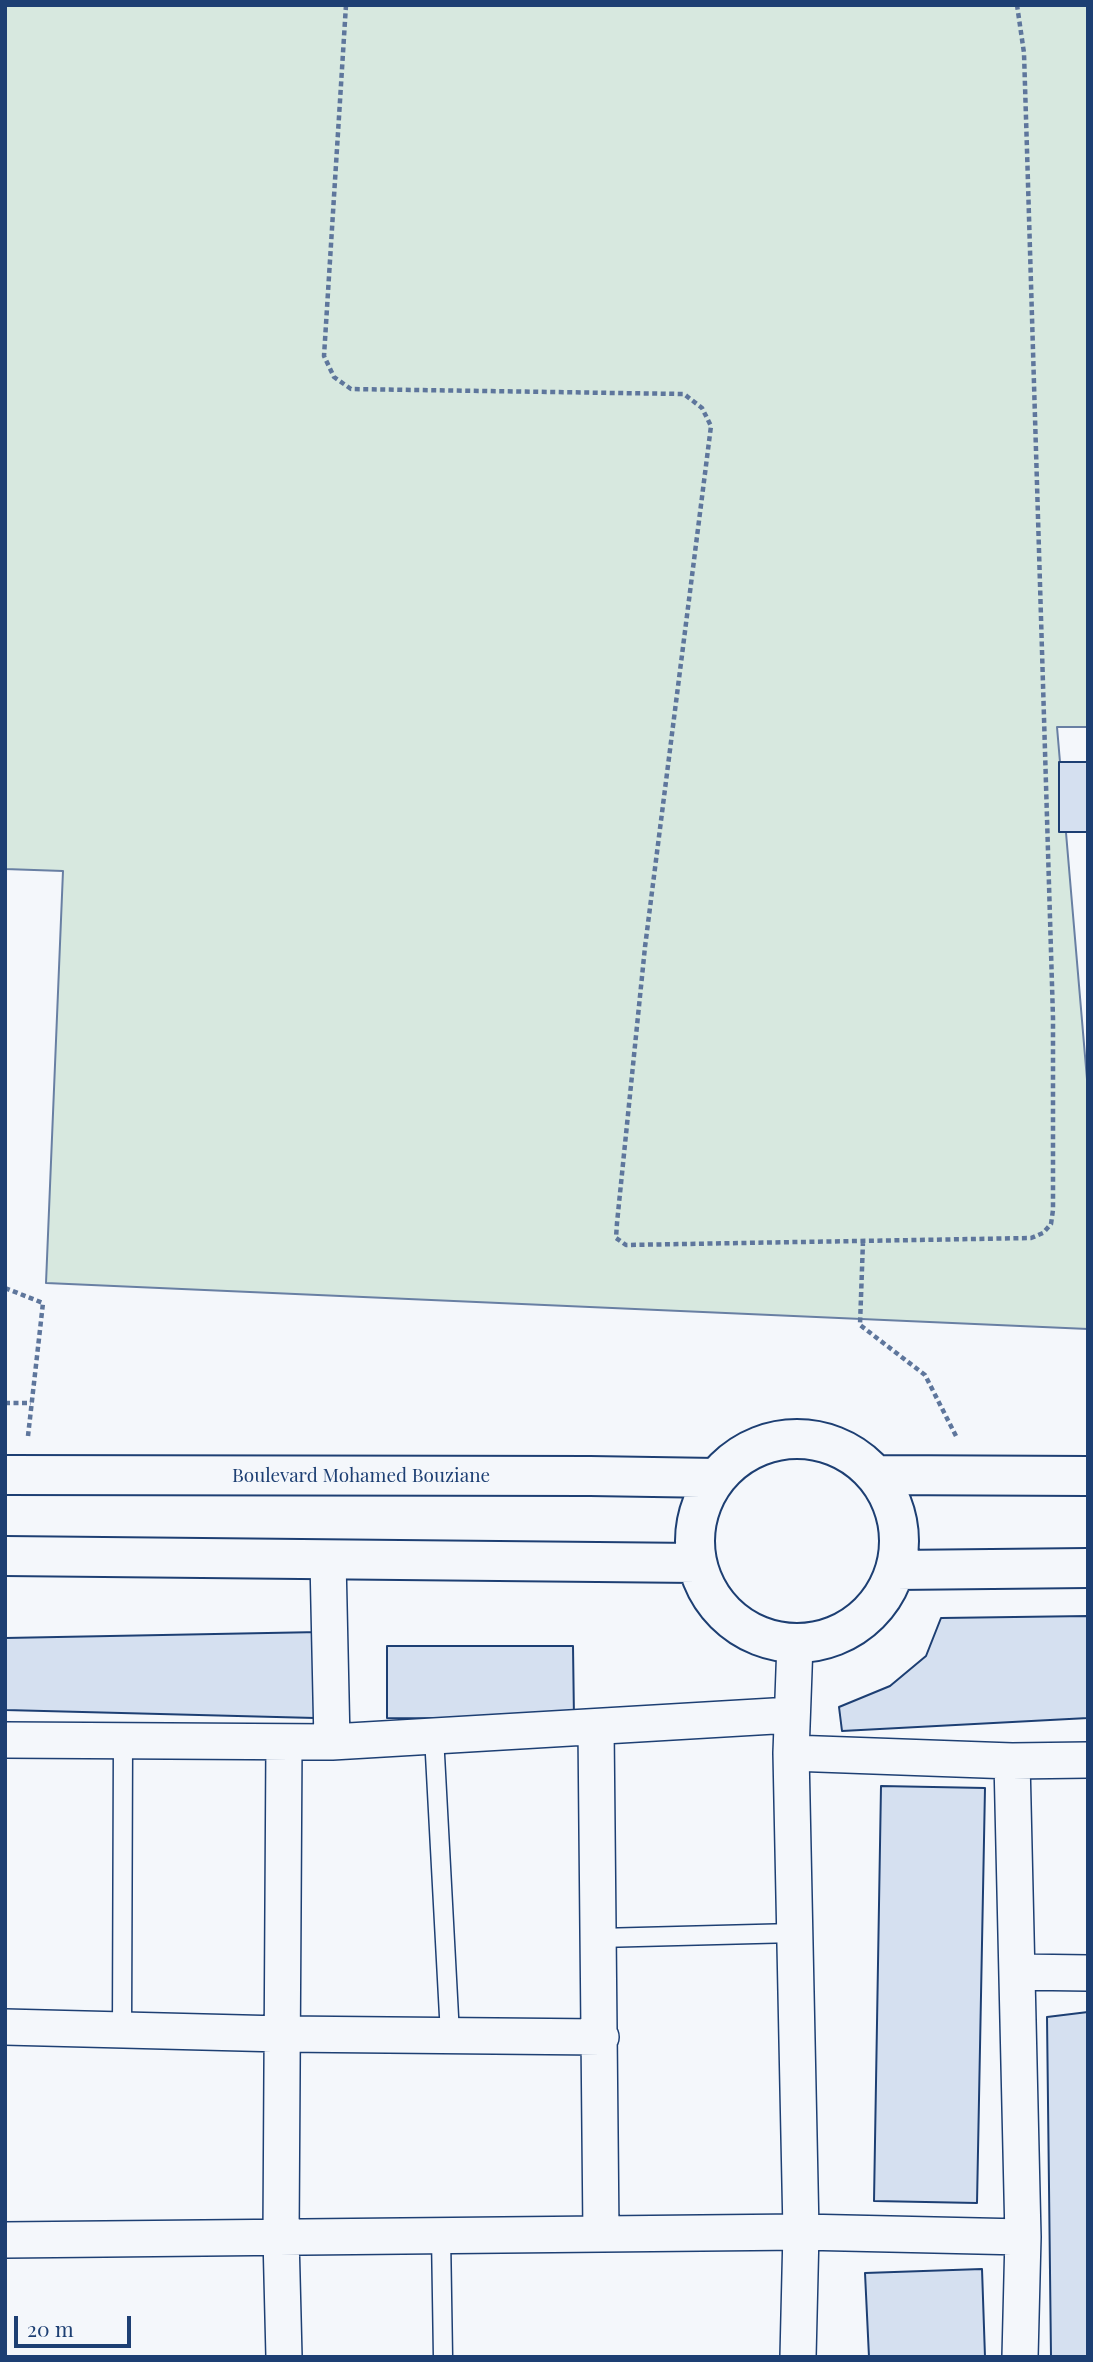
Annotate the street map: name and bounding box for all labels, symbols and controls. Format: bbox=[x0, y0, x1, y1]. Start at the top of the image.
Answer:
street label: Boulevard Mohamed Bouziane bbox=[232, 1465, 490, 1487]
scale bar bbox=[18, 2302, 135, 2346]
text: 20 m bbox=[27, 2314, 74, 2342]

